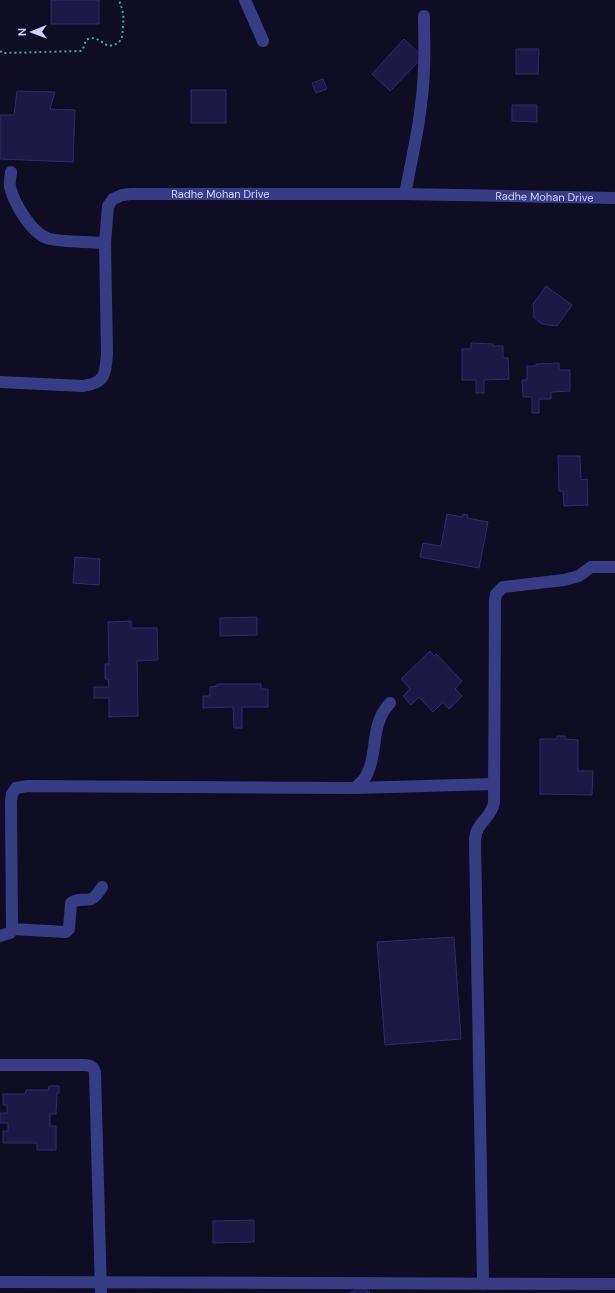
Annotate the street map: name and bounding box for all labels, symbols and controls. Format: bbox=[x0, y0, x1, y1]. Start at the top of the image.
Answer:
north arrow bbox=[12, 12, 52, 52]
text: N bbox=[15, 28, 29, 36]
street label: Radhe Mohan Drive bbox=[171, 187, 270, 201]
street label: Radhe Mohan Drive bbox=[495, 189, 594, 205]

